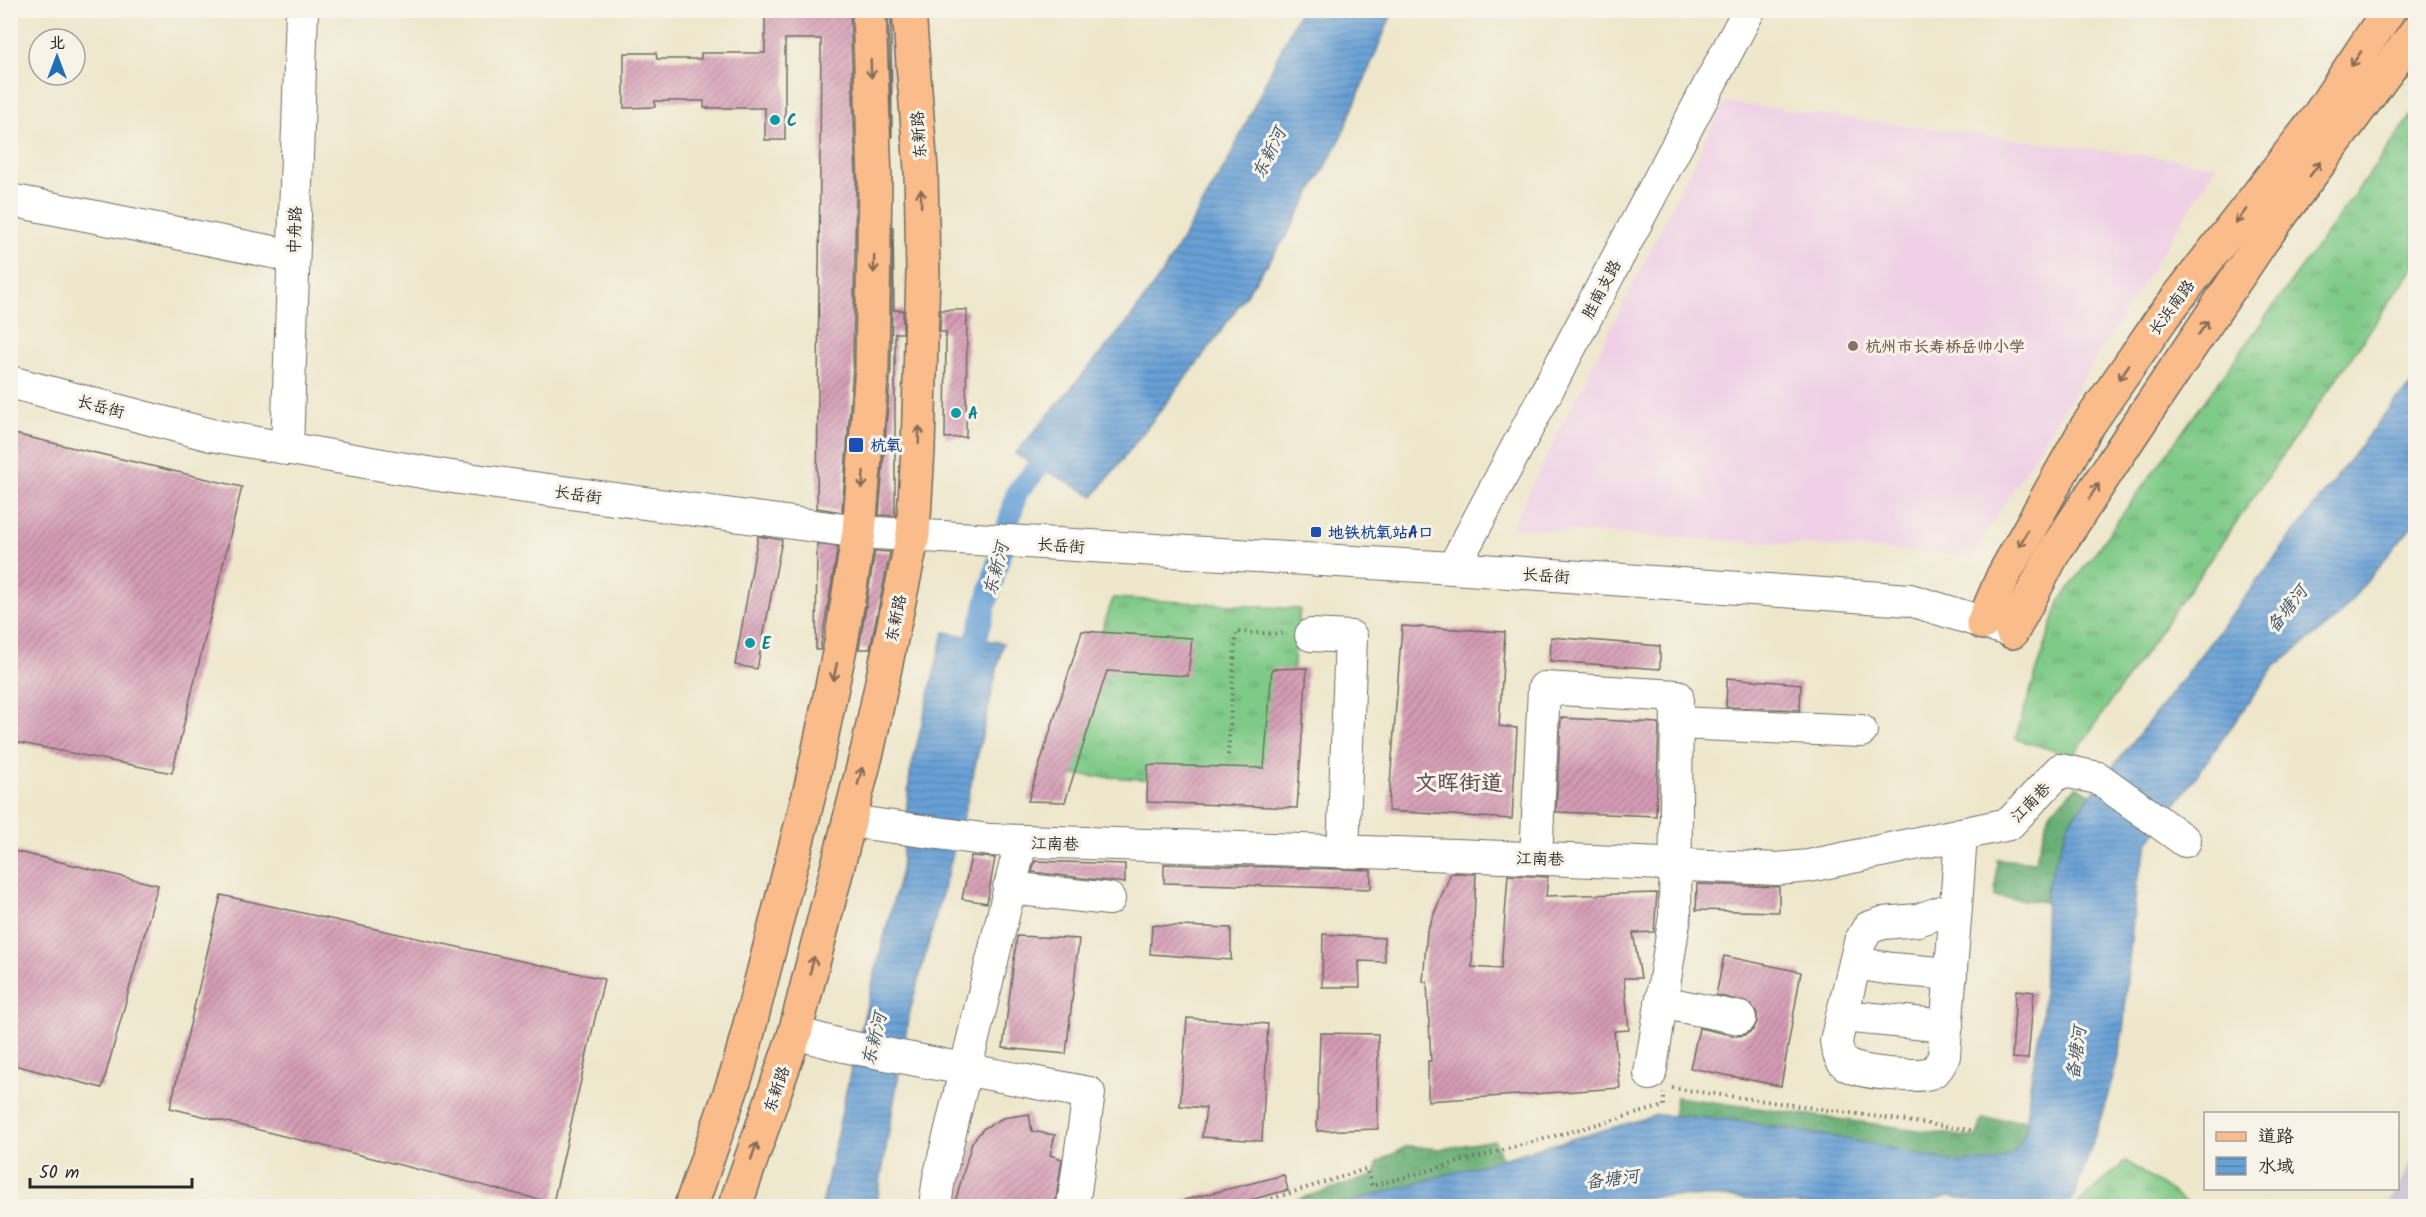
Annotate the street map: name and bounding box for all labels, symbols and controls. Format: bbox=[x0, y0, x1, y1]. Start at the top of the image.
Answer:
north arrow bbox=[27, 27, 87, 87]
text: 北 bbox=[49, 31, 65, 56]
one-way arrow bbox=[2350, 50, 2362, 67]
one-way arrow bbox=[866, 58, 877, 78]
place label: C bbox=[787, 109, 797, 134]
street label: 东新路 bbox=[905, 110, 934, 160]
marker: C bbox=[768, 113, 782, 127]
water label: 东新河 bbox=[1245, 120, 1297, 184]
one-way arrow bbox=[2309, 161, 2321, 177]
one-way arrow bbox=[916, 188, 927, 208]
street label: 中舟路 bbox=[282, 206, 309, 254]
one-way arrow bbox=[2234, 208, 2247, 224]
one-way arrow bbox=[868, 253, 879, 273]
street label: 胜南支路 bbox=[1576, 256, 1628, 324]
street label: 长浜南路 bbox=[2143, 275, 2201, 341]
one-way arrow bbox=[2197, 321, 2209, 337]
place label: 杭州市长寿桥岳帅小学 bbox=[1865, 335, 2025, 360]
marker: 杭州市长寿桥岳帅小学 bbox=[1846, 339, 1860, 353]
one-way arrow bbox=[2118, 364, 2130, 380]
street label: 长岳街 bbox=[74, 389, 127, 426]
place label: A bbox=[968, 402, 978, 427]
marker: A bbox=[949, 406, 963, 420]
one-way arrow bbox=[913, 425, 924, 445]
place label: 杭氧 bbox=[870, 434, 902, 459]
marker: 杭氧 bbox=[847, 436, 865, 454]
one-way arrow bbox=[857, 469, 868, 489]
street label: 长岳街 bbox=[552, 480, 603, 511]
one-way arrow bbox=[2088, 482, 2101, 499]
place label: 地铁杭氧站A口 bbox=[1328, 521, 1434, 546]
marker: 地铁杭氧站A口 bbox=[1309, 525, 1323, 539]
one-way arrow bbox=[2017, 530, 2029, 547]
street label: 长岳街 bbox=[1036, 532, 1086, 561]
water label: 东新河 bbox=[976, 537, 1019, 599]
street label: 长岳街 bbox=[1521, 562, 1571, 591]
water label: 备塘河 bbox=[2260, 577, 2318, 640]
street label: 东新路 bbox=[879, 592, 914, 644]
place label: E bbox=[762, 632, 772, 657]
marker: E bbox=[743, 636, 757, 650]
one-way arrow bbox=[829, 662, 840, 682]
one-way arrow bbox=[855, 767, 867, 786]
district label: 文晖街道 bbox=[1415, 767, 1503, 802]
street label: 江南巷 bbox=[2005, 777, 2057, 829]
street label: 江南巷 bbox=[1031, 831, 1079, 858]
street label: 江南巷 bbox=[1516, 846, 1564, 873]
one-way arrow bbox=[807, 956, 819, 975]
water label: 东新河 bbox=[855, 1007, 897, 1069]
water label: 备塘河 bbox=[2059, 1021, 2096, 1082]
street label: 东新路 bbox=[758, 1063, 797, 1116]
legend bbox=[2204, 1112, 2399, 1190]
text: 道路 bbox=[2258, 1123, 2294, 1152]
one-way arrow bbox=[749, 1142, 760, 1161]
scale bar bbox=[30, 1151, 192, 1189]
text: 水域 bbox=[2258, 1153, 2294, 1182]
text: 50 m bbox=[39, 1159, 79, 1188]
water label: 备塘河 bbox=[1584, 1162, 1644, 1198]

